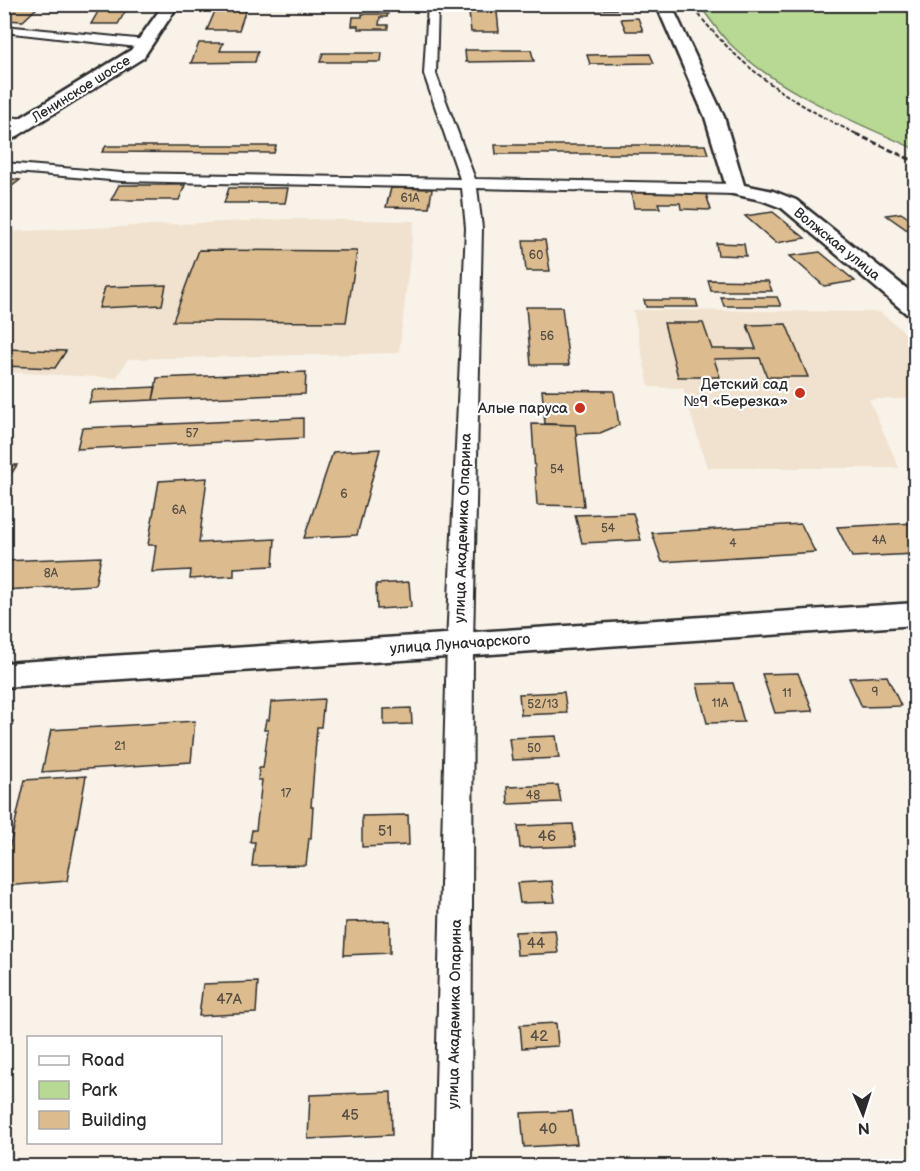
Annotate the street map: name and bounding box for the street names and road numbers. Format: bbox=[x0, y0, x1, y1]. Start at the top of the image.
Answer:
street label: Ленинское шоссе bbox=[28, 52, 134, 127]
street label: Волжская улица bbox=[790, 204, 884, 284]
street label: улица Академика Опарина bbox=[450, 433, 476, 623]
street label: улица Луначарского bbox=[389, 630, 531, 658]
street label: улица Академика Опарина bbox=[444, 919, 466, 1109]

